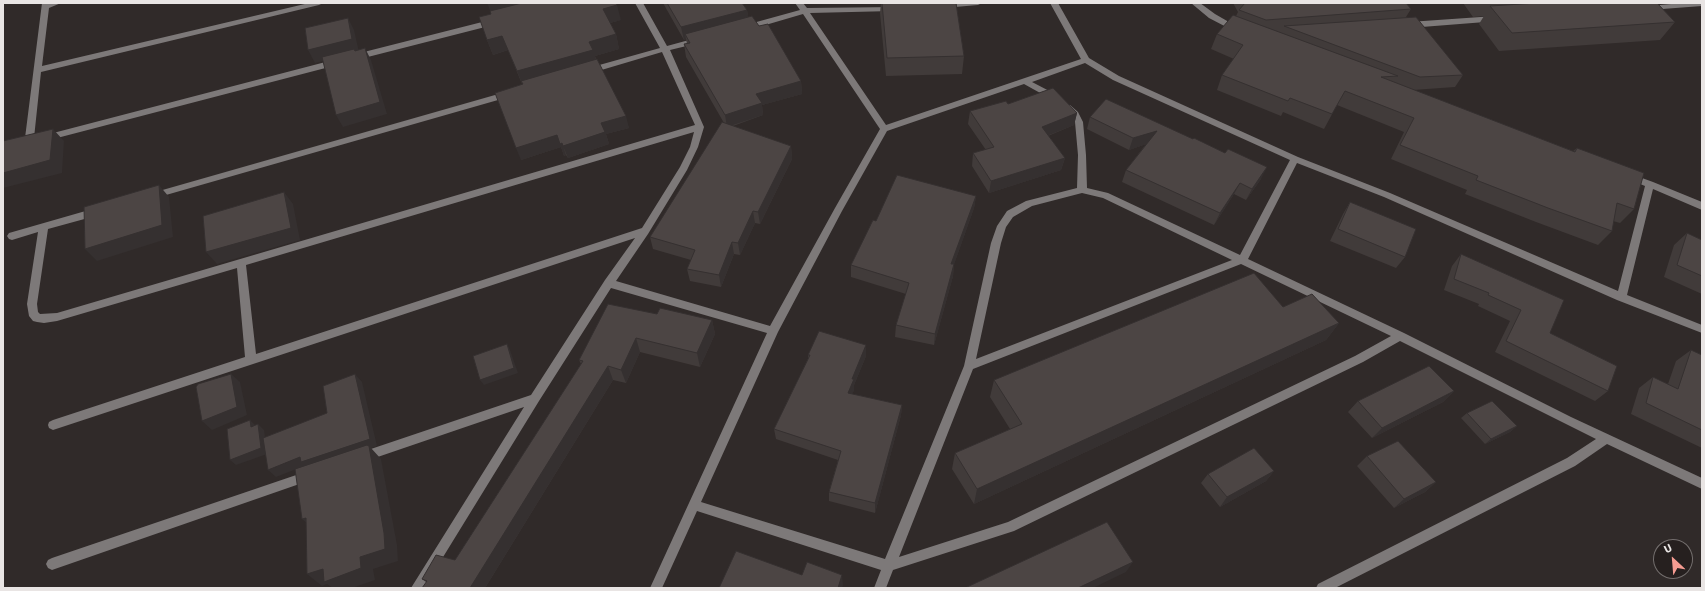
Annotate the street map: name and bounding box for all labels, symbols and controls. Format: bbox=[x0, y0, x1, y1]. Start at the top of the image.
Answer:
north arrow bbox=[1653, 539, 1693, 579]
text: U bbox=[1662, 541, 1674, 556]

